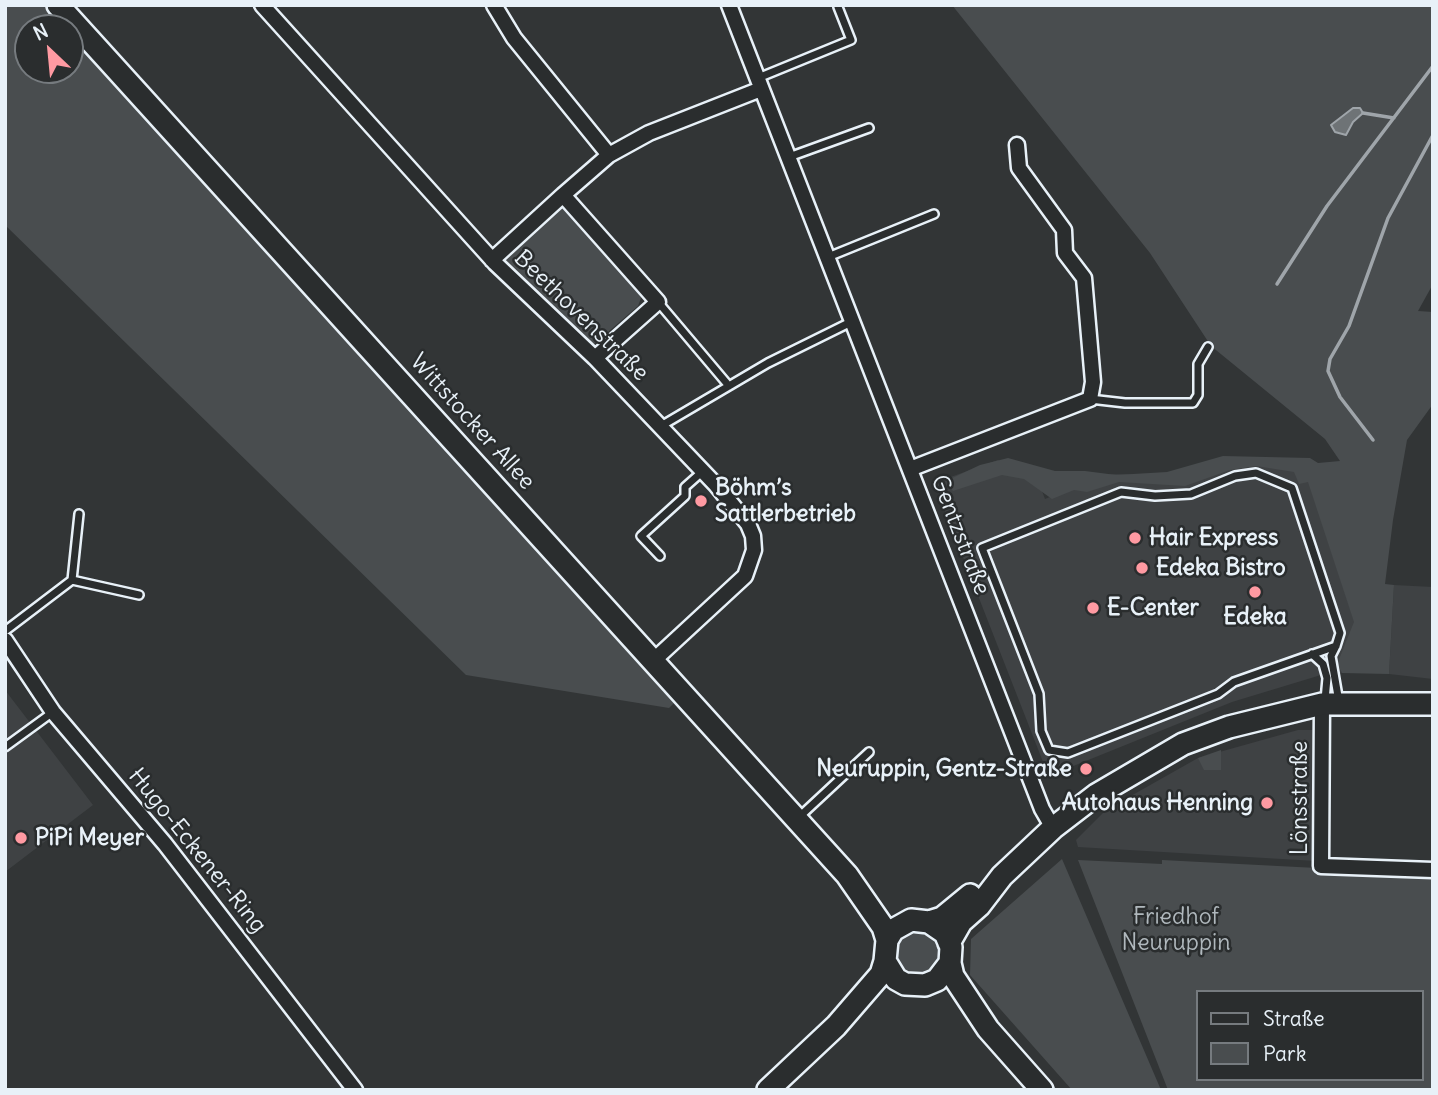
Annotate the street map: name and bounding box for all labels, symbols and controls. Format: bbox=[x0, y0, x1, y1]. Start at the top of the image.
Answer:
north arrow bbox=[14, 14, 84, 84]
text: N bbox=[29, 18, 52, 46]
street label: Beethovenstraße bbox=[508, 245, 654, 387]
street label: Wittstocker Allee bbox=[404, 348, 540, 496]
street label: Gentzstraße bbox=[924, 471, 996, 599]
place label: Böhm’s Sattlerbetrieb bbox=[715, 474, 856, 528]
marker: Böhm’s Sattlerbetrieb bbox=[693, 493, 709, 509]
place label: Hair Express bbox=[1149, 524, 1278, 552]
marker: Hair Express bbox=[1127, 530, 1143, 546]
place label: Edeka Bistro bbox=[1156, 554, 1286, 582]
marker: Edeka Bistro bbox=[1134, 560, 1150, 576]
marker: Edeka bbox=[1247, 584, 1263, 600]
place label: E-Center bbox=[1107, 594, 1199, 622]
marker: E-Center bbox=[1085, 600, 1101, 616]
place label: Edeka bbox=[1223, 603, 1287, 631]
street label: Lönsstraße bbox=[1286, 741, 1314, 855]
place label: Neuruppin, Gentz-Straße bbox=[816, 755, 1072, 783]
marker: Neuruppin, Gentz-Straße bbox=[1078, 761, 1094, 777]
street label: Hugo-Eckener-Ring bbox=[122, 763, 272, 939]
place label: Autohaus Henning bbox=[1062, 789, 1253, 817]
marker: Autohaus Henning bbox=[1259, 795, 1275, 811]
place label: PiPi Meyer bbox=[35, 824, 144, 852]
marker: PiPi Meyer bbox=[13, 830, 29, 846]
park label: Friedhof Neuruppin bbox=[1121, 903, 1231, 957]
legend bbox=[1196, 990, 1424, 1081]
text: Straße bbox=[1263, 1005, 1324, 1032]
text: Park bbox=[1263, 1040, 1306, 1067]

